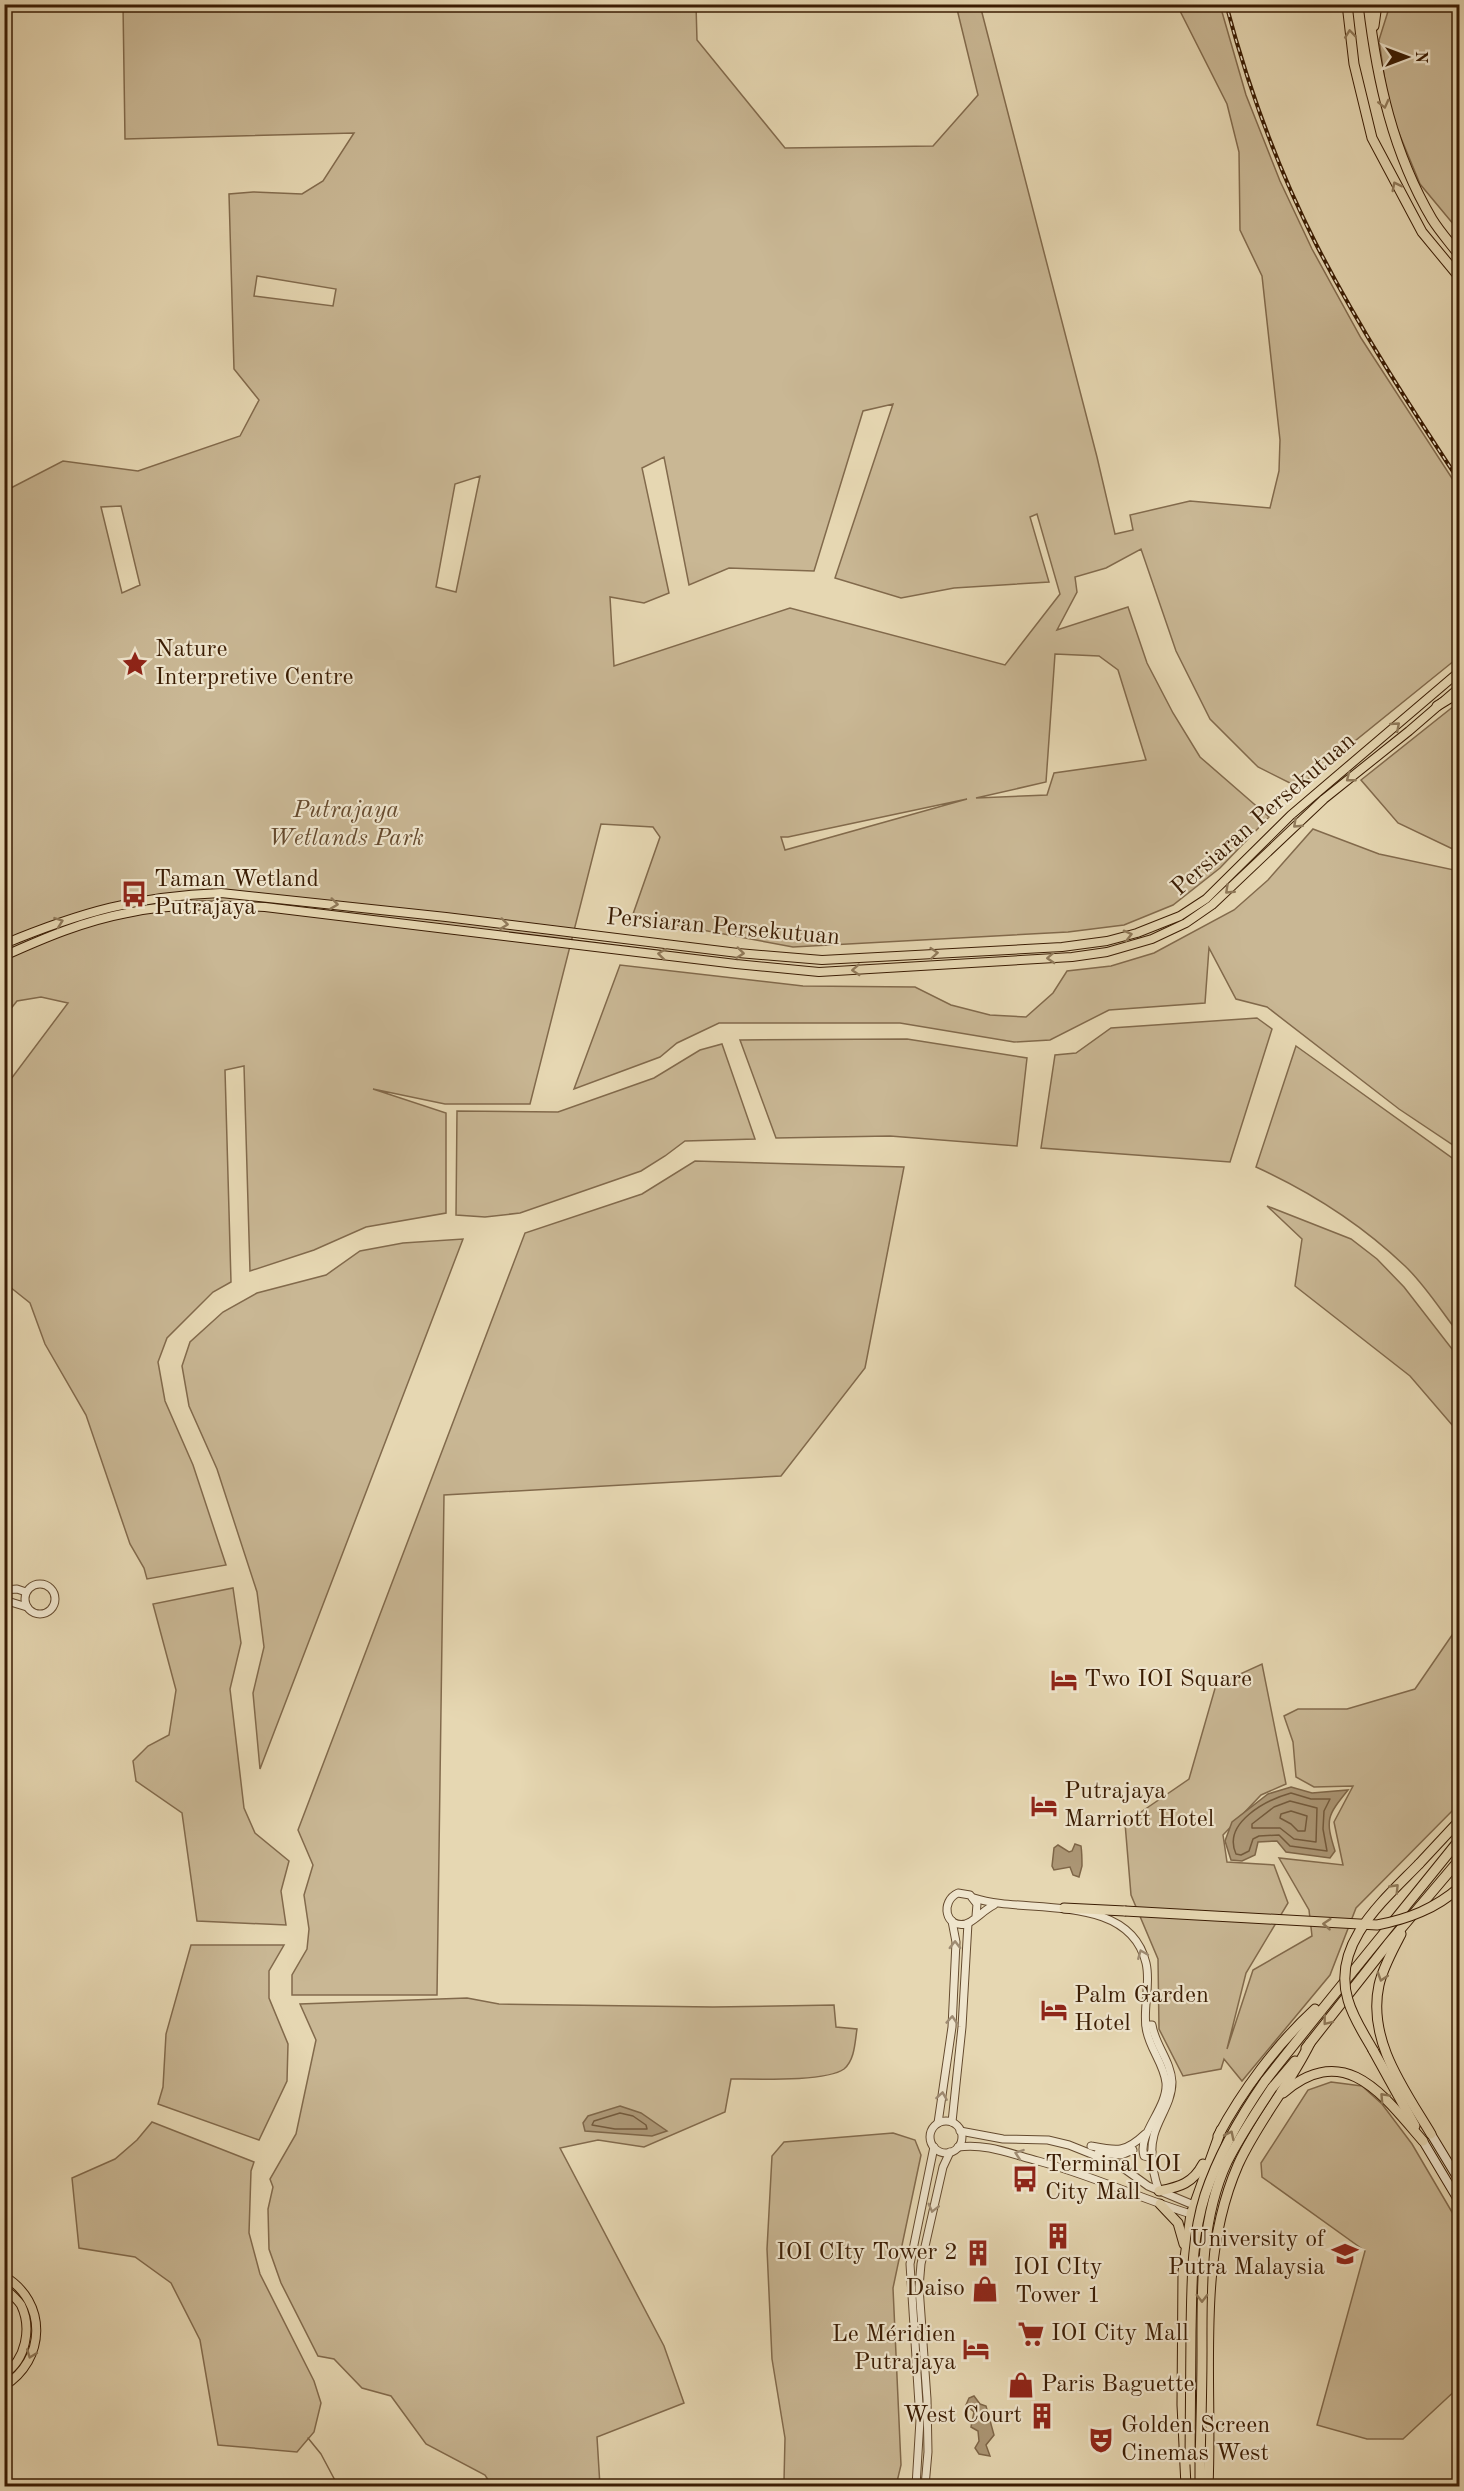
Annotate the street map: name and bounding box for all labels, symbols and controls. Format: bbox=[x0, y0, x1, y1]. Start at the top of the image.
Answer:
north arrow bbox=[1377, 27, 1437, 87]
one-way arrow bbox=[1344, 29, 1357, 39]
text: N bbox=[1412, 51, 1428, 64]
one-way arrow bbox=[1377, 98, 1390, 108]
one-way arrow bbox=[1392, 182, 1403, 192]
place label: Nature Interpretive Centre bbox=[155, 638, 354, 690]
place icon: Nature Interpretive Centre bbox=[120, 649, 150, 679]
one-way arrow bbox=[1389, 722, 1400, 733]
street label: Persiaran Persekutuan bbox=[1168, 729, 1361, 901]
one-way arrow bbox=[1346, 771, 1357, 782]
park label: Putrajaya Wetlands Park bbox=[268, 799, 424, 851]
one-way arrow bbox=[1294, 817, 1304, 828]
place label: Taman Wetland Putrajaya bbox=[154, 868, 319, 920]
bus stop icon: Taman Wetland Putrajaya bbox=[119, 879, 149, 909]
one-way arrow bbox=[1225, 883, 1236, 894]
one-way arrow bbox=[329, 897, 338, 910]
street label: Persiaran Persekutuan bbox=[605, 906, 841, 950]
one-way arrow bbox=[53, 916, 64, 929]
one-way arrow bbox=[500, 918, 509, 930]
one-way arrow bbox=[1123, 930, 1133, 943]
one-way arrow bbox=[735, 946, 744, 959]
one-way arrow bbox=[930, 947, 939, 960]
one-way arrow bbox=[658, 949, 667, 961]
one-way arrow bbox=[1046, 952, 1055, 965]
one-way arrow bbox=[852, 963, 861, 976]
hotel icon: Two IOI Square bbox=[1049, 1665, 1079, 1695]
place label: Two IOI Square bbox=[1084, 1668, 1252, 1692]
place label: Putrajaya Marriott Hotel bbox=[1064, 1780, 1214, 1832]
hotel icon: Putrajaya Marriott Hotel bbox=[1029, 1791, 1059, 1821]
one-way arrow bbox=[1388, 1884, 1399, 1895]
one-way arrow bbox=[1322, 1917, 1331, 1930]
one-way arrow bbox=[949, 1941, 961, 1950]
one-way arrow bbox=[1137, 1949, 1149, 1960]
one-way arrow bbox=[1377, 1971, 1389, 1982]
place label: Palm Garden Hotel bbox=[1074, 1984, 1209, 2036]
hotel icon: Palm Garden Hotel bbox=[1039, 1995, 1069, 2025]
one-way arrow bbox=[1324, 2014, 1335, 2025]
one-way arrow bbox=[945, 2015, 958, 2024]
one-way arrow bbox=[936, 2092, 948, 2101]
one-way arrow bbox=[1381, 2094, 1392, 2105]
one-way arrow bbox=[1223, 2131, 1235, 2142]
one-way arrow bbox=[1014, 2149, 1025, 2162]
place label: Terminal IOI City Mall bbox=[1045, 2153, 1181, 2205]
bus stop icon: Terminal IOI City Mall bbox=[1010, 2164, 1040, 2194]
one-way arrow bbox=[928, 2203, 941, 2213]
building icon: IOI CIty Tower 1 bbox=[1043, 2221, 1073, 2251]
place label: University of Putra Malaysia bbox=[1168, 2228, 1326, 2280]
building icon: IOI CIty Tower 2 bbox=[963, 2238, 993, 2268]
school or university icon: University of Putra Malaysia bbox=[1330, 2239, 1360, 2269]
place label: IOI CIty Tower 2 bbox=[776, 2241, 958, 2265]
place label: IOI CIty Tower 1 bbox=[1013, 2256, 1103, 2308]
shop icon: Daiso bbox=[970, 2274, 1000, 2304]
place label: Daiso bbox=[906, 2277, 965, 2301]
one-way arrow bbox=[1196, 2294, 1208, 2303]
supermarket icon: IOI City Mall bbox=[1016, 2319, 1046, 2349]
place label: IOI City Mall bbox=[1051, 2322, 1189, 2346]
place label: Le Méridien Putrajaya bbox=[832, 2323, 956, 2375]
hotel icon: Le Méridien Putrajaya bbox=[961, 2334, 991, 2364]
one-way arrow bbox=[26, 2349, 39, 2359]
shop icon: Paris Baguette bbox=[1006, 2370, 1036, 2400]
place label: Paris Baguette bbox=[1041, 2373, 1195, 2397]
building icon: West Court bbox=[1027, 2401, 1057, 2431]
place label: West Court bbox=[903, 2404, 1022, 2428]
place label: Golden Screen Cinemas West bbox=[1121, 2414, 1270, 2466]
theatre icon: Golden Screen Cinemas West bbox=[1086, 2425, 1116, 2455]

